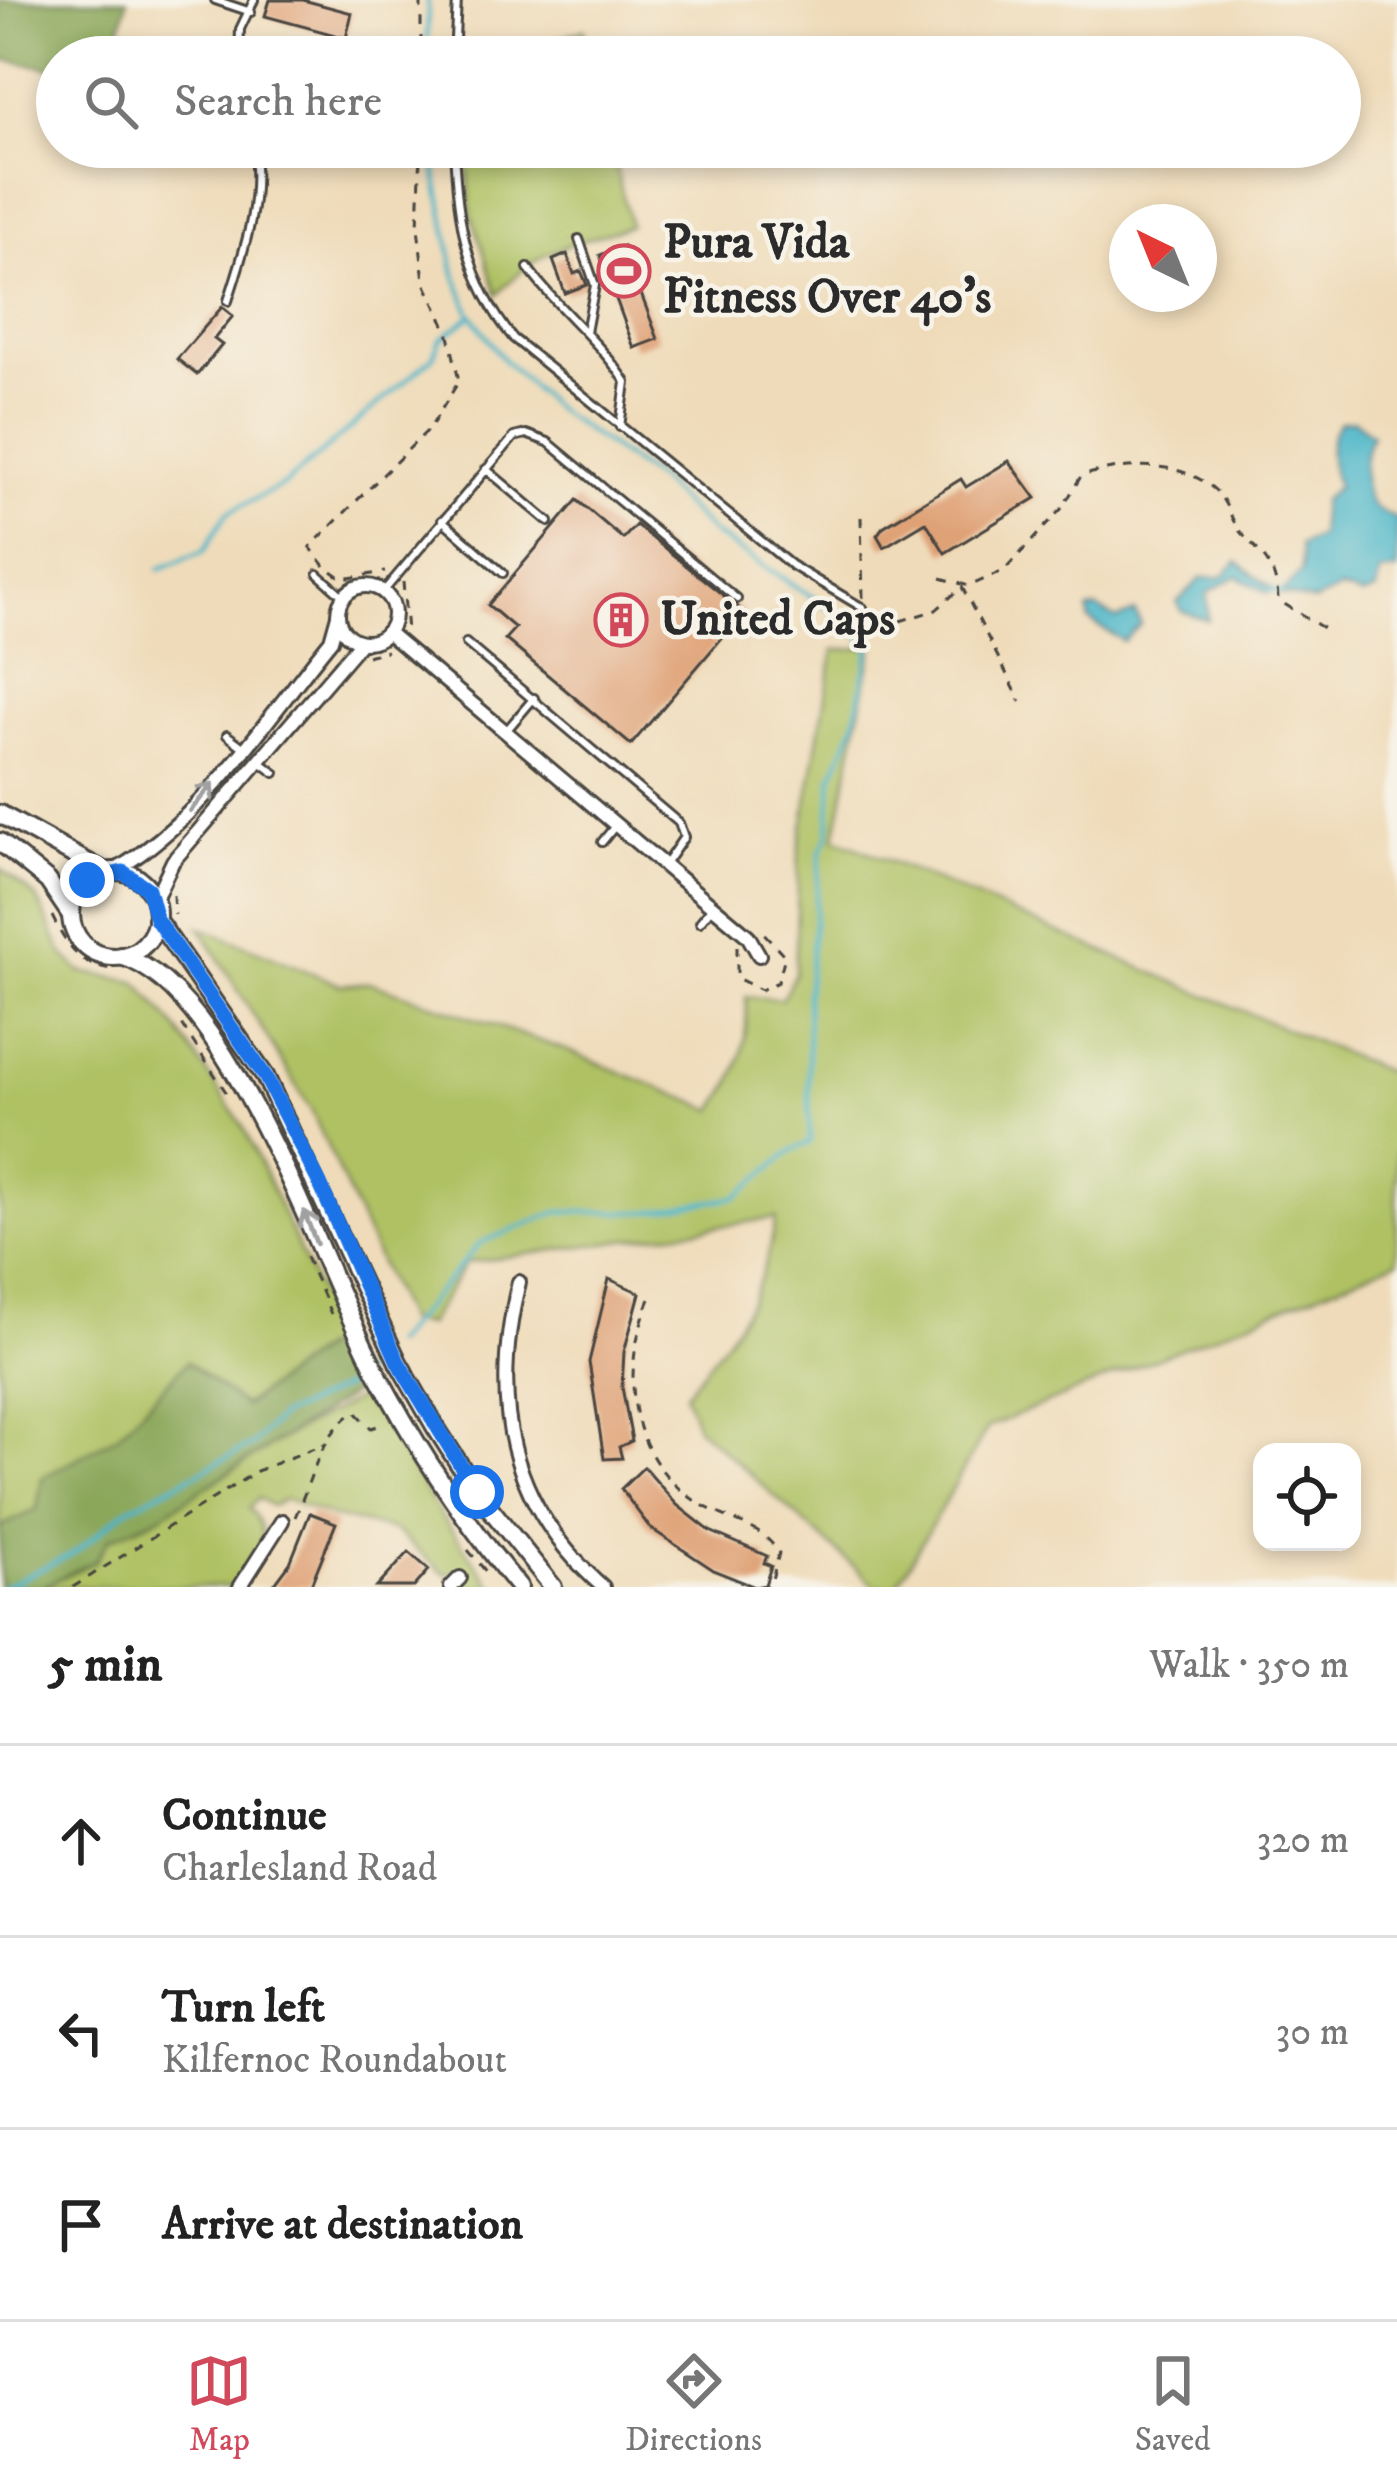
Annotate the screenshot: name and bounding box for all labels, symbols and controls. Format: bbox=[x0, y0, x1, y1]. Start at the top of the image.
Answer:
search box bbox=[36, 36, 1361, 168]
icon: search bbox=[78, 69, 144, 135]
text: Search here bbox=[174, 74, 382, 130]
north arrow bbox=[1109, 204, 1217, 312]
place label: Pura Vida Fitness Over 40’s bbox=[663, 213, 991, 328]
sports icon: Pura Vida Fitness Over 40’s bbox=[596, 243, 652, 299]
place label: United Caps bbox=[660, 590, 895, 650]
building icon: United Caps bbox=[593, 592, 649, 648]
one-way arrow bbox=[189, 781, 215, 813]
route end bbox=[60, 853, 114, 907]
one-way arrow bbox=[297, 1209, 319, 1246]
map controls bbox=[1253, 1443, 1361, 1551]
button: locate bbox=[1253, 1443, 1361, 1551]
route start bbox=[450, 1465, 504, 1519]
text: 5 min bbox=[48, 1633, 162, 1697]
text: Walk · 350 m bbox=[1149, 1641, 1349, 1690]
text: Continue bbox=[162, 1788, 327, 1844]
icon: ahead bbox=[48, 1808, 114, 1874]
text: 320 m bbox=[1257, 1816, 1349, 1865]
text: Charlesland Road bbox=[162, 1844, 437, 1893]
text: Turn left bbox=[162, 1980, 325, 2036]
icon: left bbox=[48, 2000, 114, 2066]
text: 30 m bbox=[1276, 2008, 1349, 2057]
text: Kilfernoc Roundabout bbox=[162, 2036, 507, 2085]
icon: arrive bbox=[48, 2192, 114, 2258]
text: Arrive at destination bbox=[162, 2197, 523, 2253]
tab: Map bbox=[186, 2348, 252, 2461]
tab: Directions bbox=[625, 2348, 762, 2461]
tab: Saved bbox=[1135, 2348, 1211, 2461]

